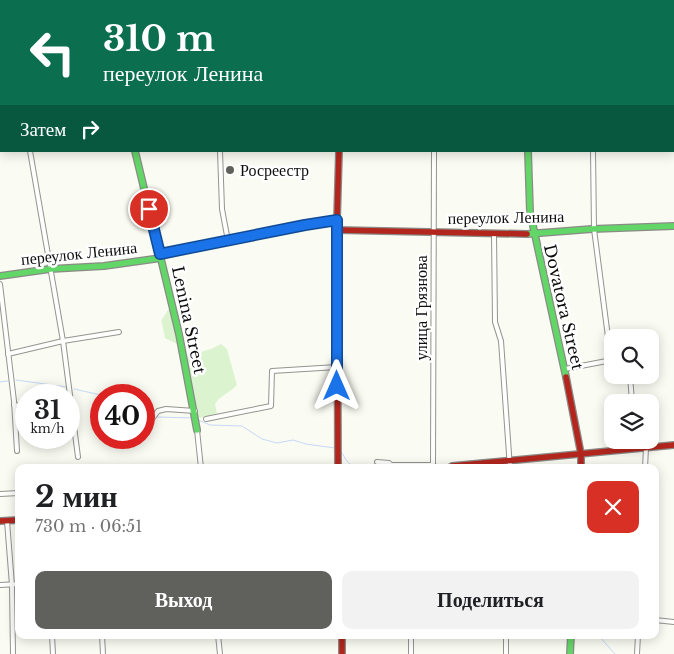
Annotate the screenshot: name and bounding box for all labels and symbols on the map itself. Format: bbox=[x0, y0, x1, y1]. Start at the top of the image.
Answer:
place label: Росреестр bbox=[240, 160, 309, 180]
marker: Росреестр bbox=[224, 164, 236, 176]
pin bbox=[128, 188, 170, 230]
street label: переулок Ленина bbox=[448, 206, 564, 228]
street label: переулок Ленина bbox=[20, 237, 138, 269]
street label: Dovatora Street bbox=[540, 242, 588, 372]
street label: улица Грязнова bbox=[411, 255, 431, 361]
street label: Lenina Street bbox=[168, 264, 210, 376]
position arrow bbox=[310, 359, 362, 411]
speed limit sign: 40 bbox=[90, 384, 155, 449]

